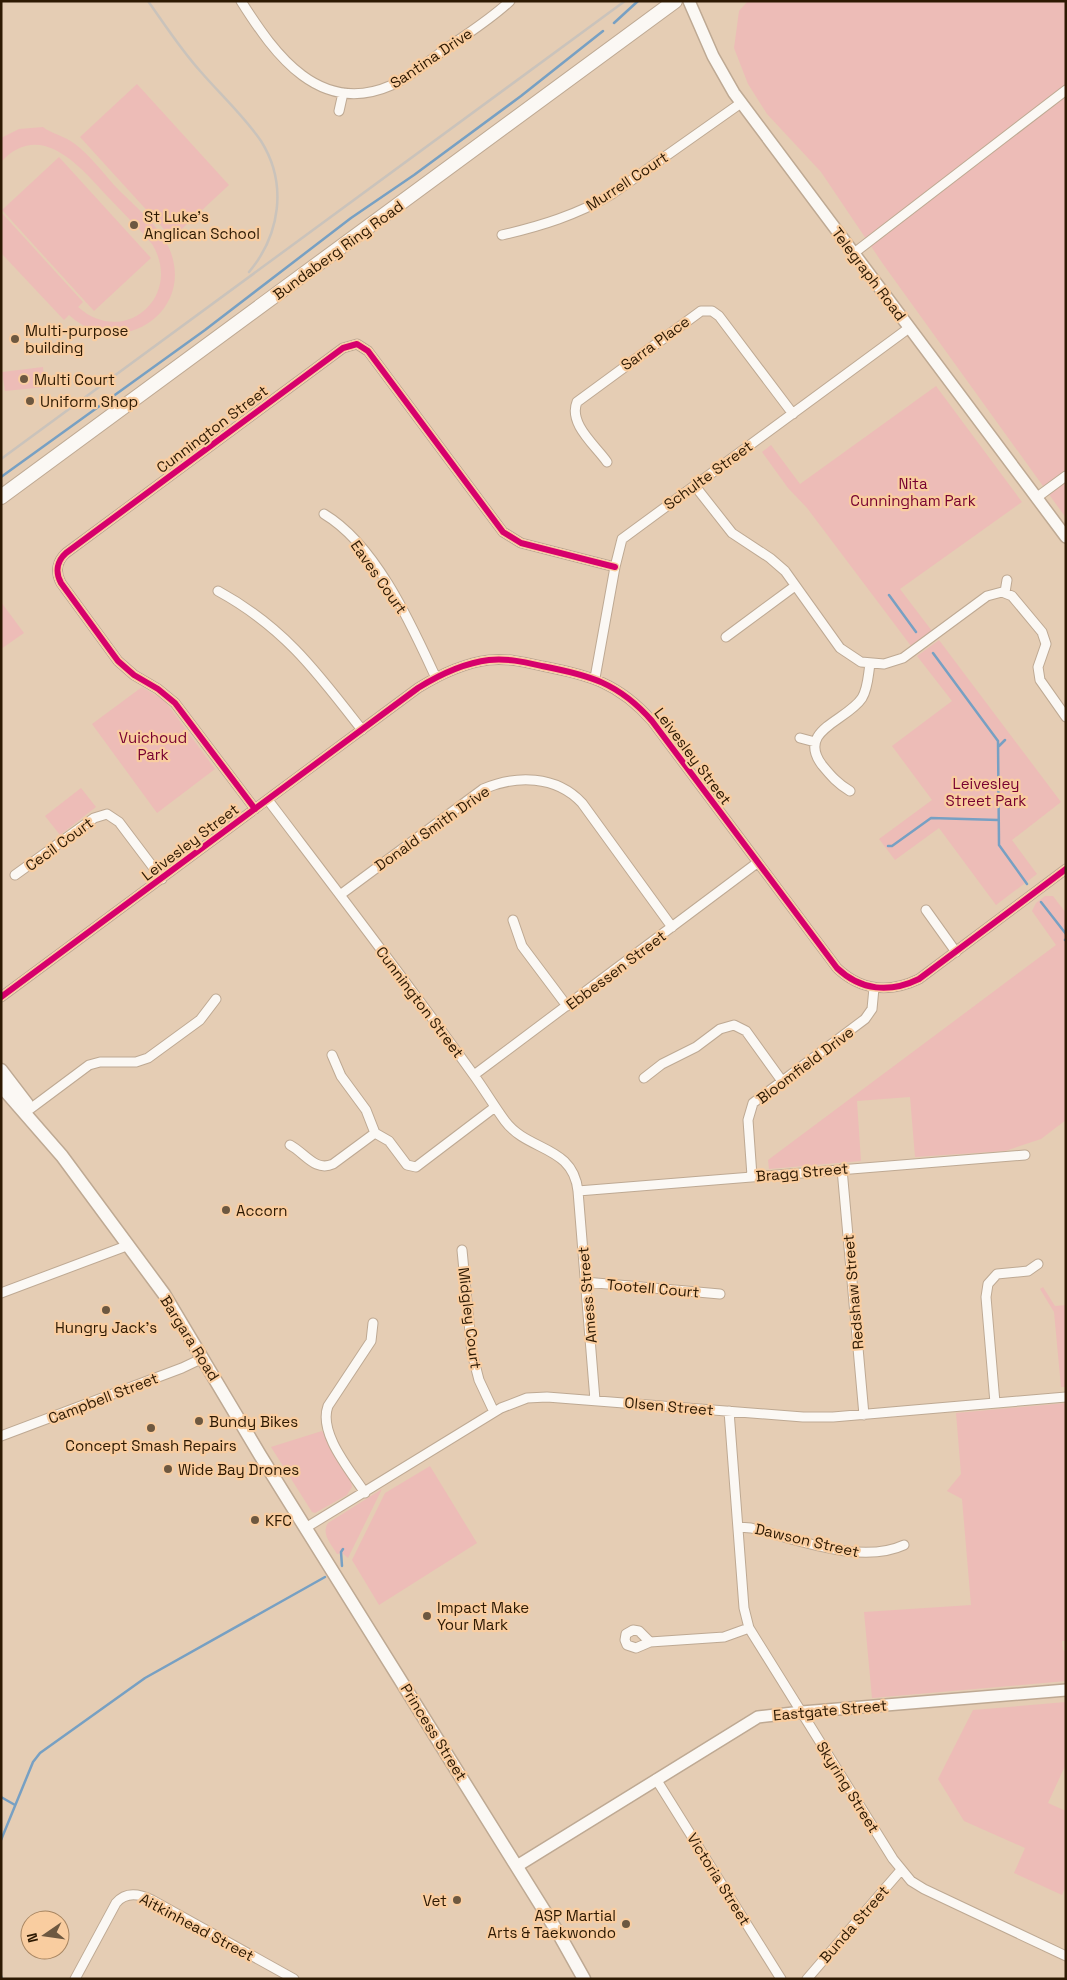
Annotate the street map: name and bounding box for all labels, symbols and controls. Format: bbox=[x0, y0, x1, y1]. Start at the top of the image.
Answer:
street label: Santina Drive bbox=[386, 24, 476, 92]
street label: Murrell Court bbox=[582, 147, 672, 215]
street label: Bundaberg Ring Road bbox=[269, 196, 407, 304]
place label: St Luke's Anglican School bbox=[144, 207, 260, 243]
marker: St Luke's Anglican School bbox=[128, 219, 140, 231]
street label: Telegraph Road bbox=[828, 224, 910, 324]
street label: Sarra Place bbox=[617, 312, 693, 374]
place label: Multi-purpose building bbox=[25, 321, 129, 357]
marker: Multi-purpose building bbox=[9, 333, 21, 345]
place label: Multi Court bbox=[34, 370, 115, 389]
marker: Multi Court bbox=[18, 373, 30, 385]
street label: Cunnington Street bbox=[153, 381, 271, 477]
place label: Uniform Shop bbox=[40, 392, 138, 411]
marker: Uniform Shop bbox=[24, 395, 36, 407]
street label: Schulte Street bbox=[660, 436, 756, 514]
park label: Nita Cunningham Park bbox=[850, 474, 976, 510]
street label: Eaves Court bbox=[347, 536, 411, 618]
street label: Leivesley Street bbox=[650, 704, 736, 808]
park label: Vuichoud Park bbox=[119, 728, 187, 764]
park label: Leivesley Street Park bbox=[946, 774, 1026, 810]
street label: Donald Smith Drive bbox=[371, 781, 493, 875]
street label: Leivesley Street bbox=[138, 799, 242, 885]
street label: Cecil Court bbox=[21, 813, 97, 875]
street label: Ebbessen Street bbox=[562, 926, 670, 1014]
street label: Cunnington Street bbox=[372, 943, 468, 1061]
street label: Bloomfield Drive bbox=[753, 1022, 857, 1108]
street label: Bragg Street bbox=[755, 1158, 849, 1186]
place label: Accorn bbox=[236, 1201, 288, 1220]
marker: Accorn bbox=[220, 1204, 232, 1216]
street label: Redshaw Street bbox=[839, 1234, 867, 1350]
street label: Amess Street bbox=[573, 1246, 601, 1344]
street label: Midgley Court bbox=[454, 1266, 486, 1370]
street label: Tootell Court bbox=[606, 1274, 700, 1302]
street label: Bargara Road bbox=[156, 1292, 224, 1384]
marker: Hungry Jack's bbox=[100, 1304, 112, 1316]
place label: Hungry Jack's bbox=[55, 1318, 157, 1337]
street label: Campbell Street bbox=[45, 1368, 161, 1428]
street label: Olsen Street bbox=[624, 1393, 714, 1419]
place label: Bundy Bikes bbox=[209, 1412, 298, 1431]
marker: Bundy Bikes bbox=[193, 1415, 205, 1427]
marker: Concept Smash Repairs bbox=[145, 1422, 157, 1434]
place label: Concept Smash Repairs bbox=[65, 1436, 237, 1455]
place label: Wide Bay Drones bbox=[178, 1460, 299, 1479]
marker: Wide Bay Drones bbox=[162, 1463, 174, 1475]
place label: KFC bbox=[265, 1511, 292, 1530]
marker: KFC bbox=[249, 1514, 261, 1526]
street label: Dawson Street bbox=[753, 1519, 861, 1561]
place label: Impact Make Your Mark bbox=[437, 1598, 529, 1634]
marker: Impact Make Your Mark bbox=[421, 1610, 433, 1622]
street label: Princess Street bbox=[397, 1680, 471, 1784]
street label: Eastgate Street bbox=[772, 1696, 888, 1724]
street label: Skyring Street bbox=[812, 1738, 884, 1836]
street label: Victoria Street bbox=[683, 1829, 755, 1929]
street label: Bunda Street bbox=[815, 1881, 893, 1967]
street label: Aitkinhead Street bbox=[137, 1889, 258, 1965]
place label: Vet bbox=[423, 1891, 447, 1910]
marker: Vet bbox=[451, 1894, 463, 1906]
place label: ASP Martial Arts & Taekwondo bbox=[488, 1906, 616, 1942]
north arrow bbox=[20, 1910, 70, 1960]
marker: ASP Martial Arts & Taekwondo bbox=[620, 1918, 632, 1930]
text: N bbox=[23, 1931, 42, 1945]

